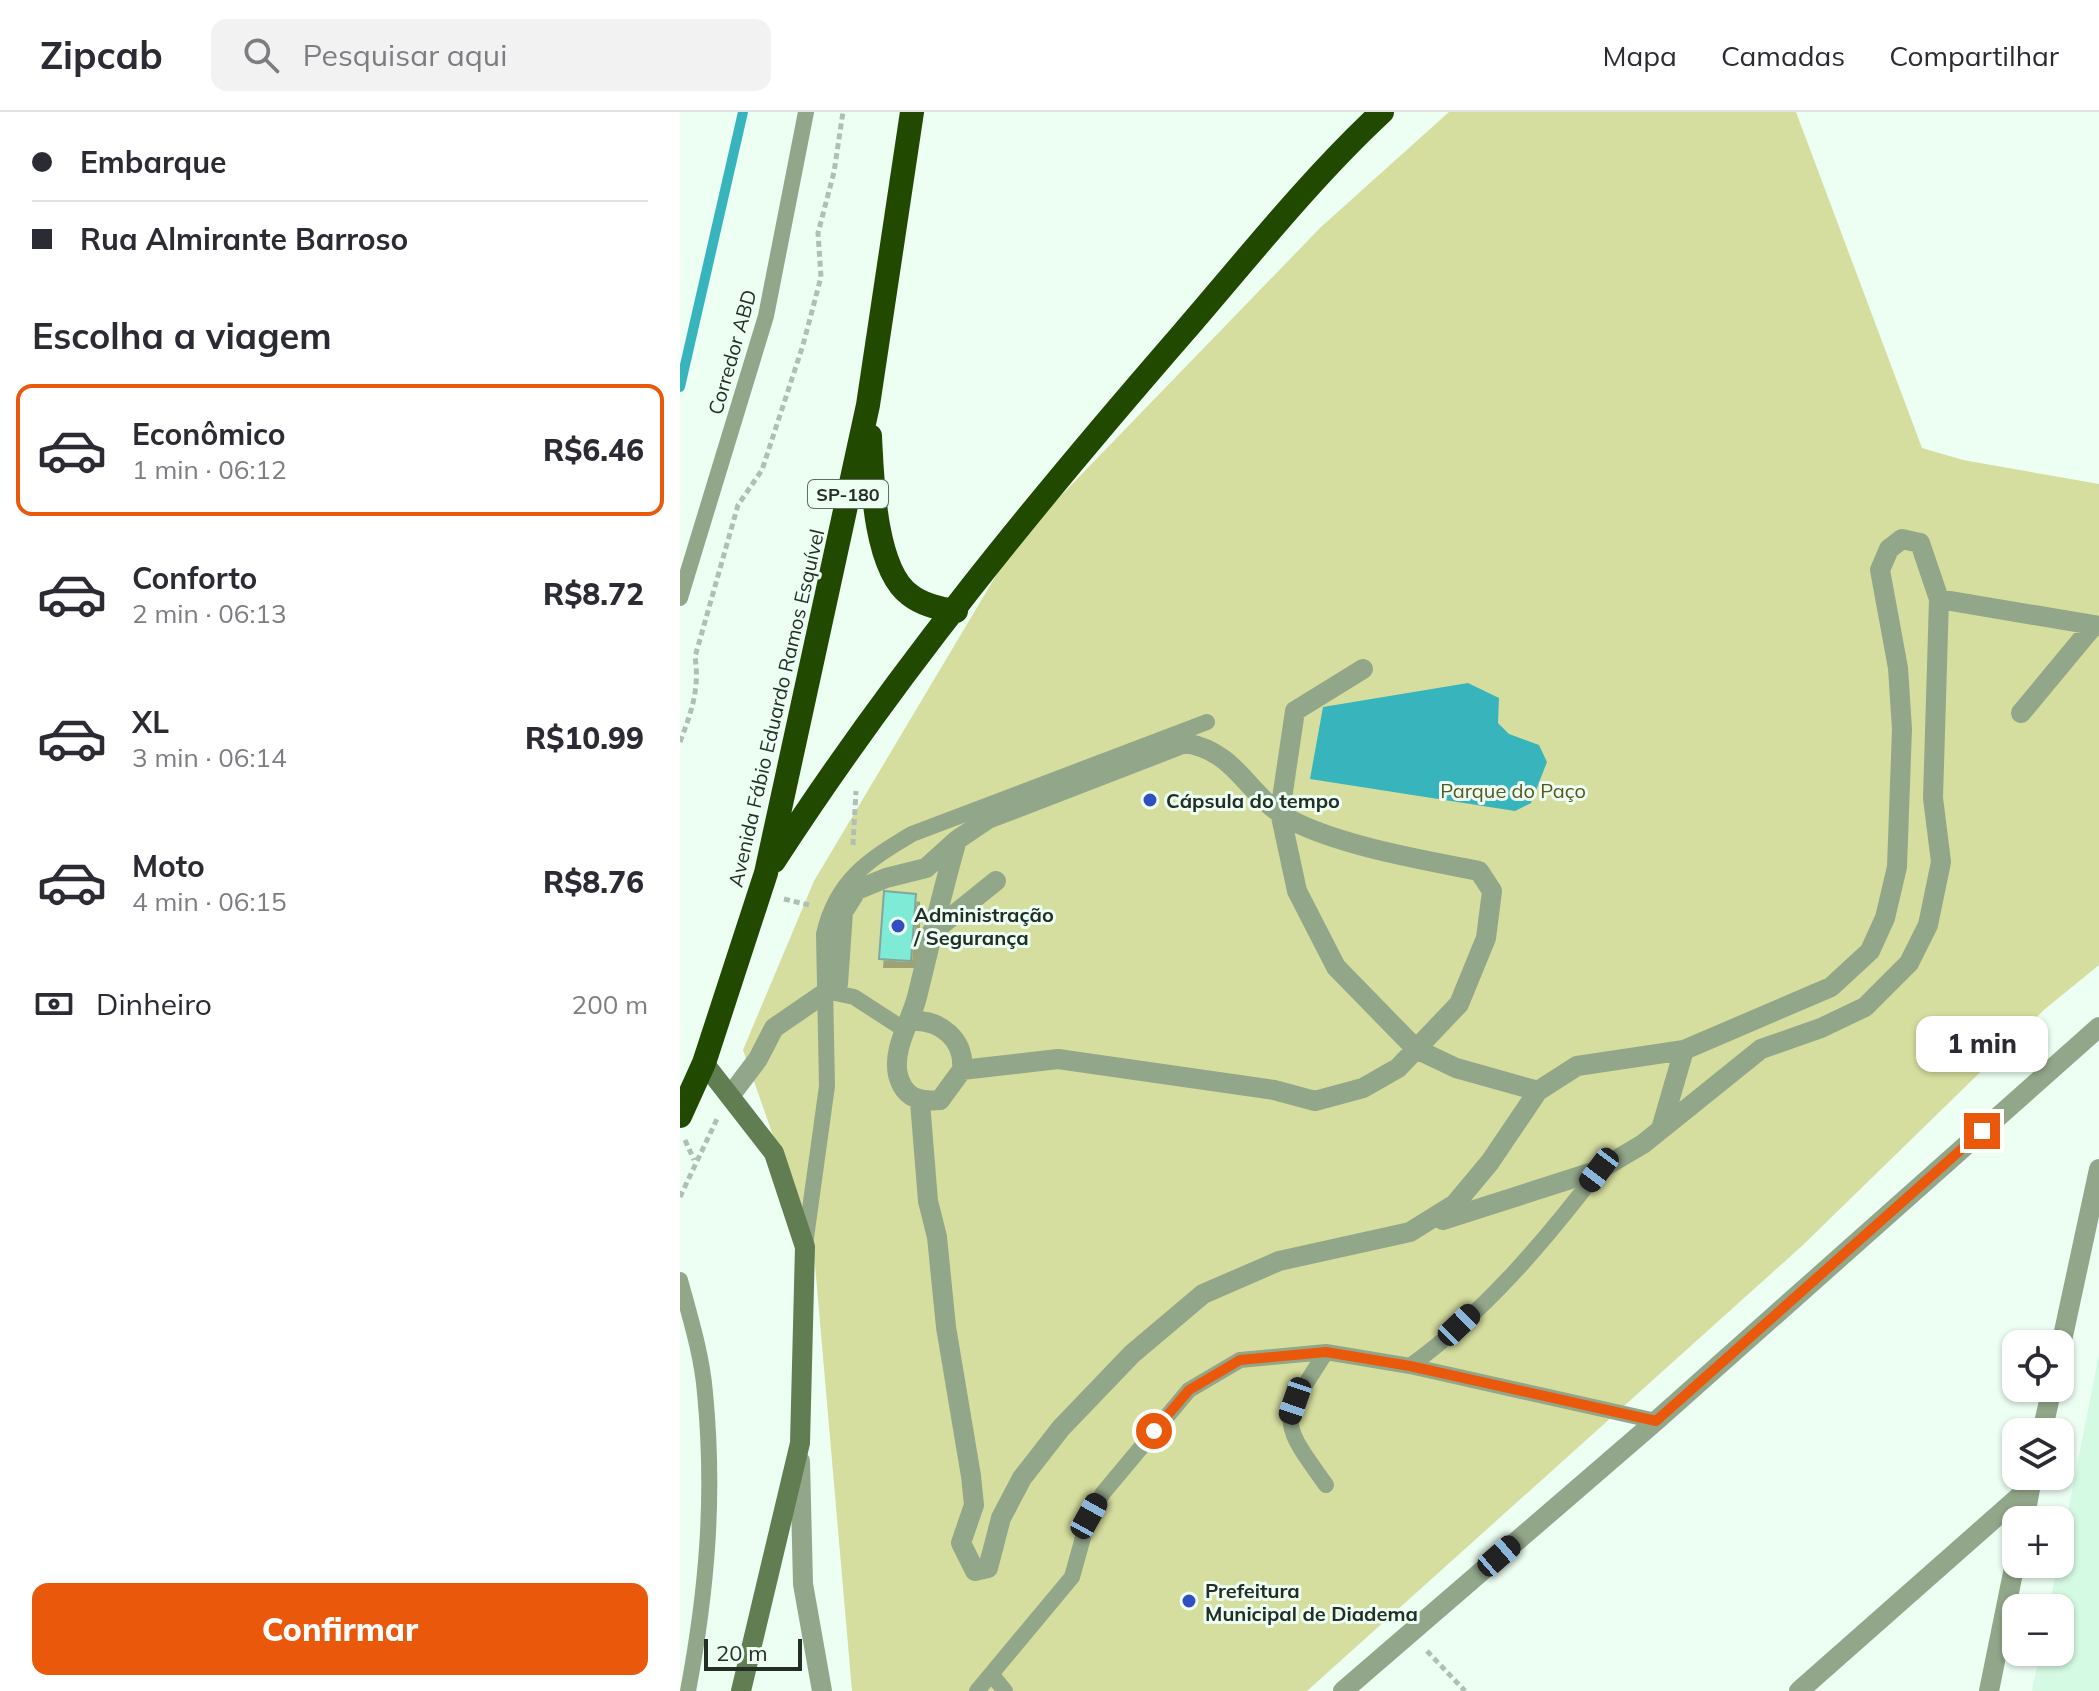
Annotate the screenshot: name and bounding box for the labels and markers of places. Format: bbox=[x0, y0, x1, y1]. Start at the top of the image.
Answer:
place label: Cápsula do tempo bbox=[1166, 788, 1340, 813]
marker: Cápsula do tempo bbox=[1141, 791, 1159, 809]
place label: Administração / Segurança bbox=[913, 902, 1054, 950]
marker: Administração / Segurança bbox=[889, 917, 907, 935]
place label: Prefeitura Municipal de Diadema bbox=[1205, 1578, 1418, 1626]
marker: Prefeitura Municipal de Diadema bbox=[1180, 1592, 1198, 1610]

